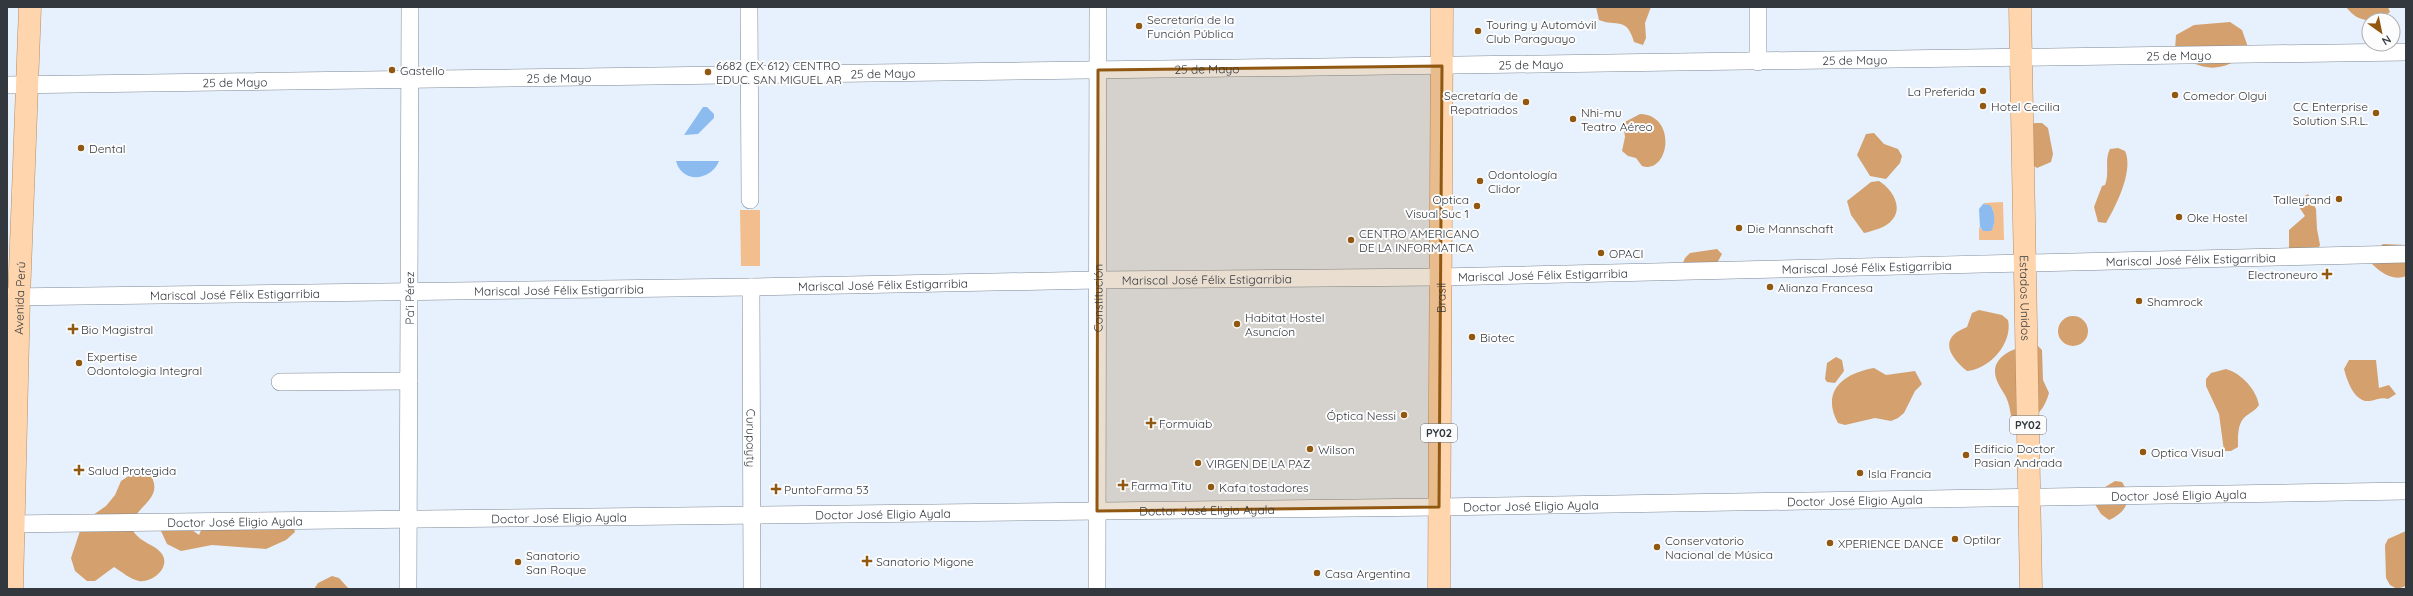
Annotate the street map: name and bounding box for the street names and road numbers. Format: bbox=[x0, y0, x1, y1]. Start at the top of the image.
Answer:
street label: 25 de Mayo bbox=[2146, 47, 2211, 63]
street label: 25 de Mayo bbox=[1822, 52, 1887, 68]
street label: 25 de Mayo bbox=[1498, 56, 1563, 72]
street label: 25 de Mayo bbox=[1174, 61, 1240, 76]
street label: 25 de Mayo bbox=[850, 65, 916, 81]
street label: 25 de Mayo bbox=[526, 69, 592, 85]
street label: 25 de Mayo bbox=[202, 74, 268, 90]
street label: Mariscal José Félix Estigarribia bbox=[2105, 250, 2276, 269]
street label: Estados Unidos bbox=[2017, 255, 2034, 341]
street label: Mariscal José Félix Estigarribia bbox=[1782, 257, 1952, 276]
street label: Avenida Perú bbox=[11, 261, 28, 335]
street label: Constitución bbox=[1090, 264, 1105, 332]
street label: Mariscal José Félix Estigarribia bbox=[1458, 265, 1628, 284]
street label: Pa'i Pérez bbox=[401, 271, 417, 325]
street label: Mariscal José Félix Estigarribia bbox=[1122, 271, 1292, 287]
street label: Mariscal José Félix Estigarribia bbox=[798, 275, 968, 294]
street label: Mariscal José Félix Estigarribia bbox=[474, 281, 644, 298]
street label: Brasil bbox=[1433, 283, 1448, 313]
street label: Mariscal José Félix Estigarribia bbox=[150, 285, 320, 303]
street label: Curupayty bbox=[744, 409, 759, 467]
road number: PY02 bbox=[2010, 416, 2046, 434]
road number: PY02 bbox=[1421, 424, 1457, 442]
street label: Doctor José Eligio Ayala bbox=[2111, 486, 2247, 503]
street label: Doctor José Eligio Ayala bbox=[1787, 491, 1923, 509]
street label: Doctor José Eligio Ayala bbox=[1463, 497, 1599, 514]
street label: Doctor José Eligio Ayala bbox=[1139, 501, 1275, 518]
street label: Doctor José Eligio Ayala bbox=[815, 505, 951, 522]
street label: Doctor José Eligio Ayala bbox=[491, 509, 627, 526]
street label: Doctor José Eligio Ayala bbox=[167, 513, 303, 530]

